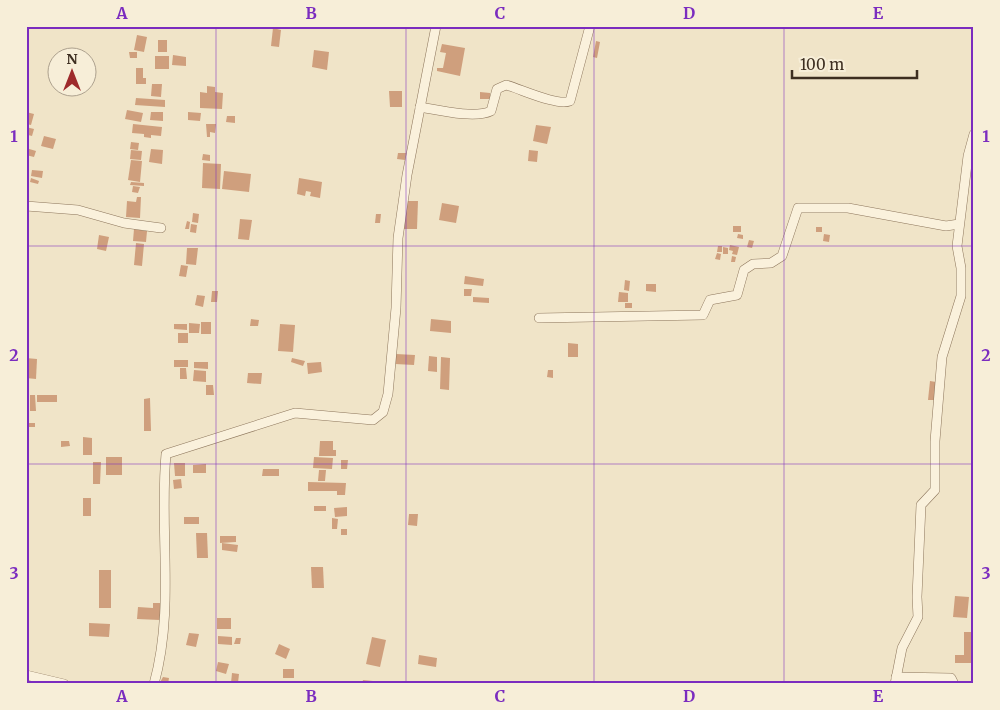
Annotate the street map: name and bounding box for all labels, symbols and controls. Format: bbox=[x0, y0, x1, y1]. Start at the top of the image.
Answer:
text: A bbox=[115, 3, 128, 23]
text: B bbox=[305, 3, 317, 23]
text: C bbox=[495, 3, 505, 23]
text: D bbox=[683, 3, 695, 23]
text: E bbox=[873, 3, 884, 23]
north arrow bbox=[48, 48, 98, 98]
scale bar bbox=[792, 48, 918, 80]
text: N bbox=[66, 50, 78, 68]
text: 100 m bbox=[800, 55, 844, 74]
text: 1 bbox=[10, 126, 18, 146]
text: 1 bbox=[982, 126, 990, 146]
text: 2 bbox=[9, 345, 19, 365]
text: 2 bbox=[981, 345, 991, 365]
text: 3 bbox=[9, 563, 19, 583]
text: 3 bbox=[981, 563, 991, 583]
text: A bbox=[115, 686, 128, 706]
text: B bbox=[305, 686, 317, 706]
text: C bbox=[495, 686, 505, 706]
text: D bbox=[683, 686, 695, 706]
text: E bbox=[873, 686, 884, 706]

